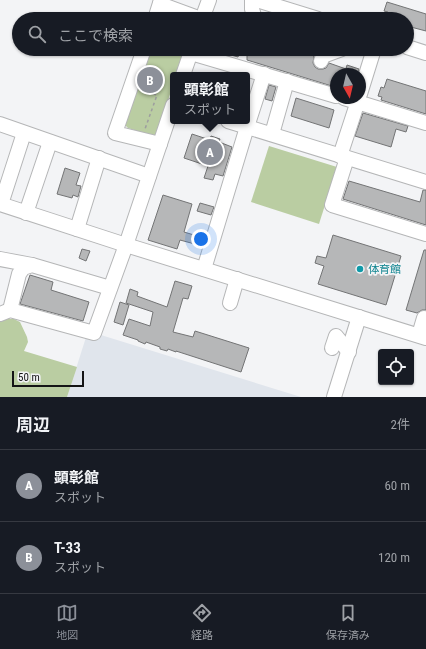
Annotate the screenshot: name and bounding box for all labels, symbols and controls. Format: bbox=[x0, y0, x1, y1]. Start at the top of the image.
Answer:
search box bbox=[12, 12, 414, 56]
icon: search bbox=[26, 23, 48, 45]
text: ここで検索 bbox=[58, 27, 133, 45]
pin: B bbox=[137, 65, 163, 95]
north arrow bbox=[330, 68, 366, 104]
popup bbox=[170, 72, 250, 124]
text: 顕彰館 bbox=[184, 81, 229, 99]
text: スポット bbox=[184, 102, 236, 117]
pin: A bbox=[197, 137, 223, 167]
your location bbox=[191, 229, 211, 249]
place label: 体育館 bbox=[368, 263, 401, 276]
marker: 体育館 bbox=[355, 264, 365, 274]
map controls bbox=[378, 349, 414, 385]
button: locate bbox=[378, 349, 414, 385]
scale bar bbox=[12, 369, 84, 388]
text: 50 m bbox=[18, 371, 40, 384]
text: 周辺 bbox=[16, 415, 50, 435]
text: 2件 bbox=[391, 417, 410, 432]
text: 顕彰館 bbox=[54, 469, 99, 487]
text: A bbox=[25, 478, 33, 493]
text: 60 m bbox=[384, 478, 410, 493]
text: スポット bbox=[54, 490, 106, 505]
text: T-33 bbox=[54, 539, 81, 557]
text: B bbox=[25, 550, 33, 565]
text: 120 m bbox=[378, 550, 410, 565]
text: スポット bbox=[54, 560, 106, 575]
tab: 地図 bbox=[56, 602, 78, 642]
tab: 経路 bbox=[191, 602, 213, 642]
tab: 保存済み bbox=[326, 602, 370, 642]

